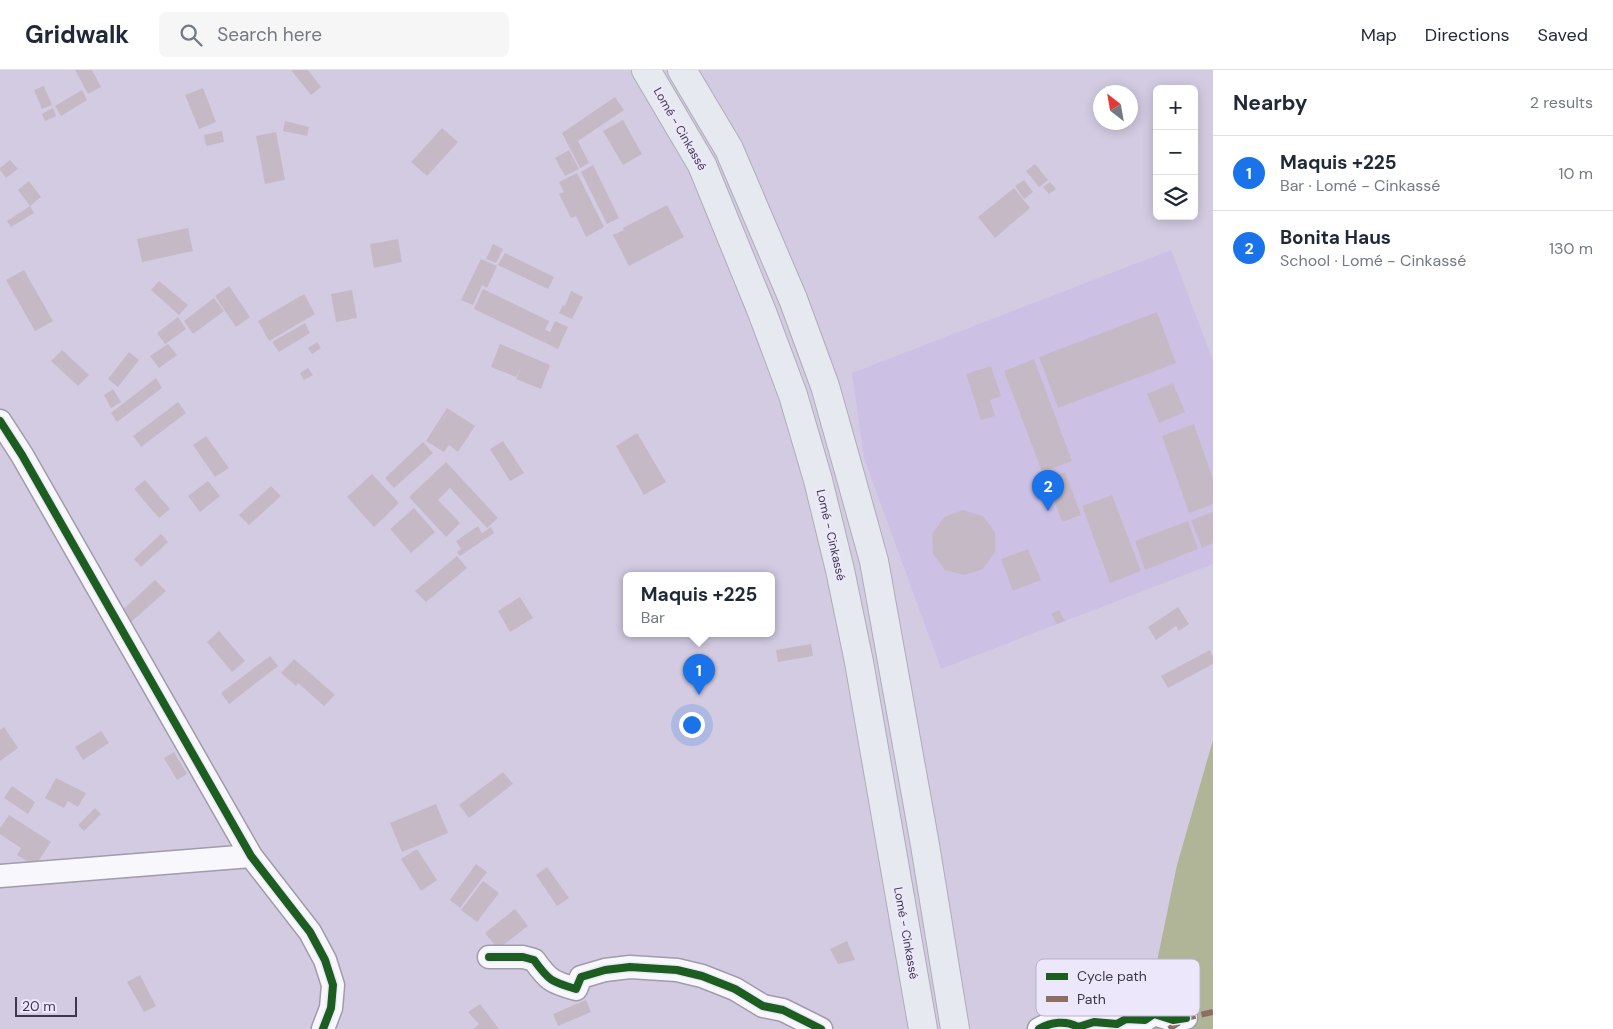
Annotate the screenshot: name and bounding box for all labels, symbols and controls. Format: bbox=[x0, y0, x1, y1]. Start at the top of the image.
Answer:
search box bbox=[159, 12, 509, 57]
text: Gridwalk bbox=[25, 19, 129, 50]
icon: search bbox=[177, 21, 205, 49]
text: Search here bbox=[217, 22, 322, 47]
text: Map bbox=[1361, 23, 1397, 47]
text: Directions bbox=[1425, 23, 1510, 47]
text: Saved bbox=[1538, 23, 1588, 47]
street label: Lomé - Cinkassé bbox=[650, 85, 710, 174]
north arrow bbox=[1093, 85, 1138, 130]
map controls bbox=[1153, 85, 1198, 220]
button: + bbox=[1153, 85, 1198, 130]
text: Nearby bbox=[1233, 89, 1307, 117]
text: 2 results bbox=[1530, 92, 1593, 113]
button: − bbox=[1153, 130, 1198, 175]
text: Maquis +225 bbox=[1280, 150, 1397, 175]
text: 1 bbox=[1246, 163, 1252, 184]
text: 10 m bbox=[1559, 163, 1593, 184]
button: layers bbox=[1153, 175, 1198, 220]
text: Bar · Lomé - Cinkassé bbox=[1280, 175, 1440, 196]
text: Bonita Haus bbox=[1280, 225, 1391, 250]
text: 2 bbox=[1244, 238, 1254, 259]
text: 130 m bbox=[1549, 238, 1593, 259]
text: School · Lomé - Cinkassé bbox=[1280, 250, 1466, 271]
pin: 2 bbox=[1032, 470, 1064, 511]
street label: Lomé - Cinkassé bbox=[813, 488, 849, 582]
popup bbox=[623, 572, 775, 637]
text: Maquis +225 bbox=[641, 582, 757, 607]
text: Bar bbox=[641, 607, 665, 628]
pin: 1 bbox=[683, 654, 715, 695]
your location bbox=[679, 712, 705, 738]
street label: Lomé - Cinkassé bbox=[890, 886, 922, 981]
legend bbox=[1036, 959, 1200, 1016]
text: Cycle path bbox=[1077, 967, 1147, 985]
text: Path bbox=[1077, 990, 1106, 1008]
scale bar bbox=[15, 994, 78, 1017]
text: 20 m bbox=[22, 997, 56, 1015]

